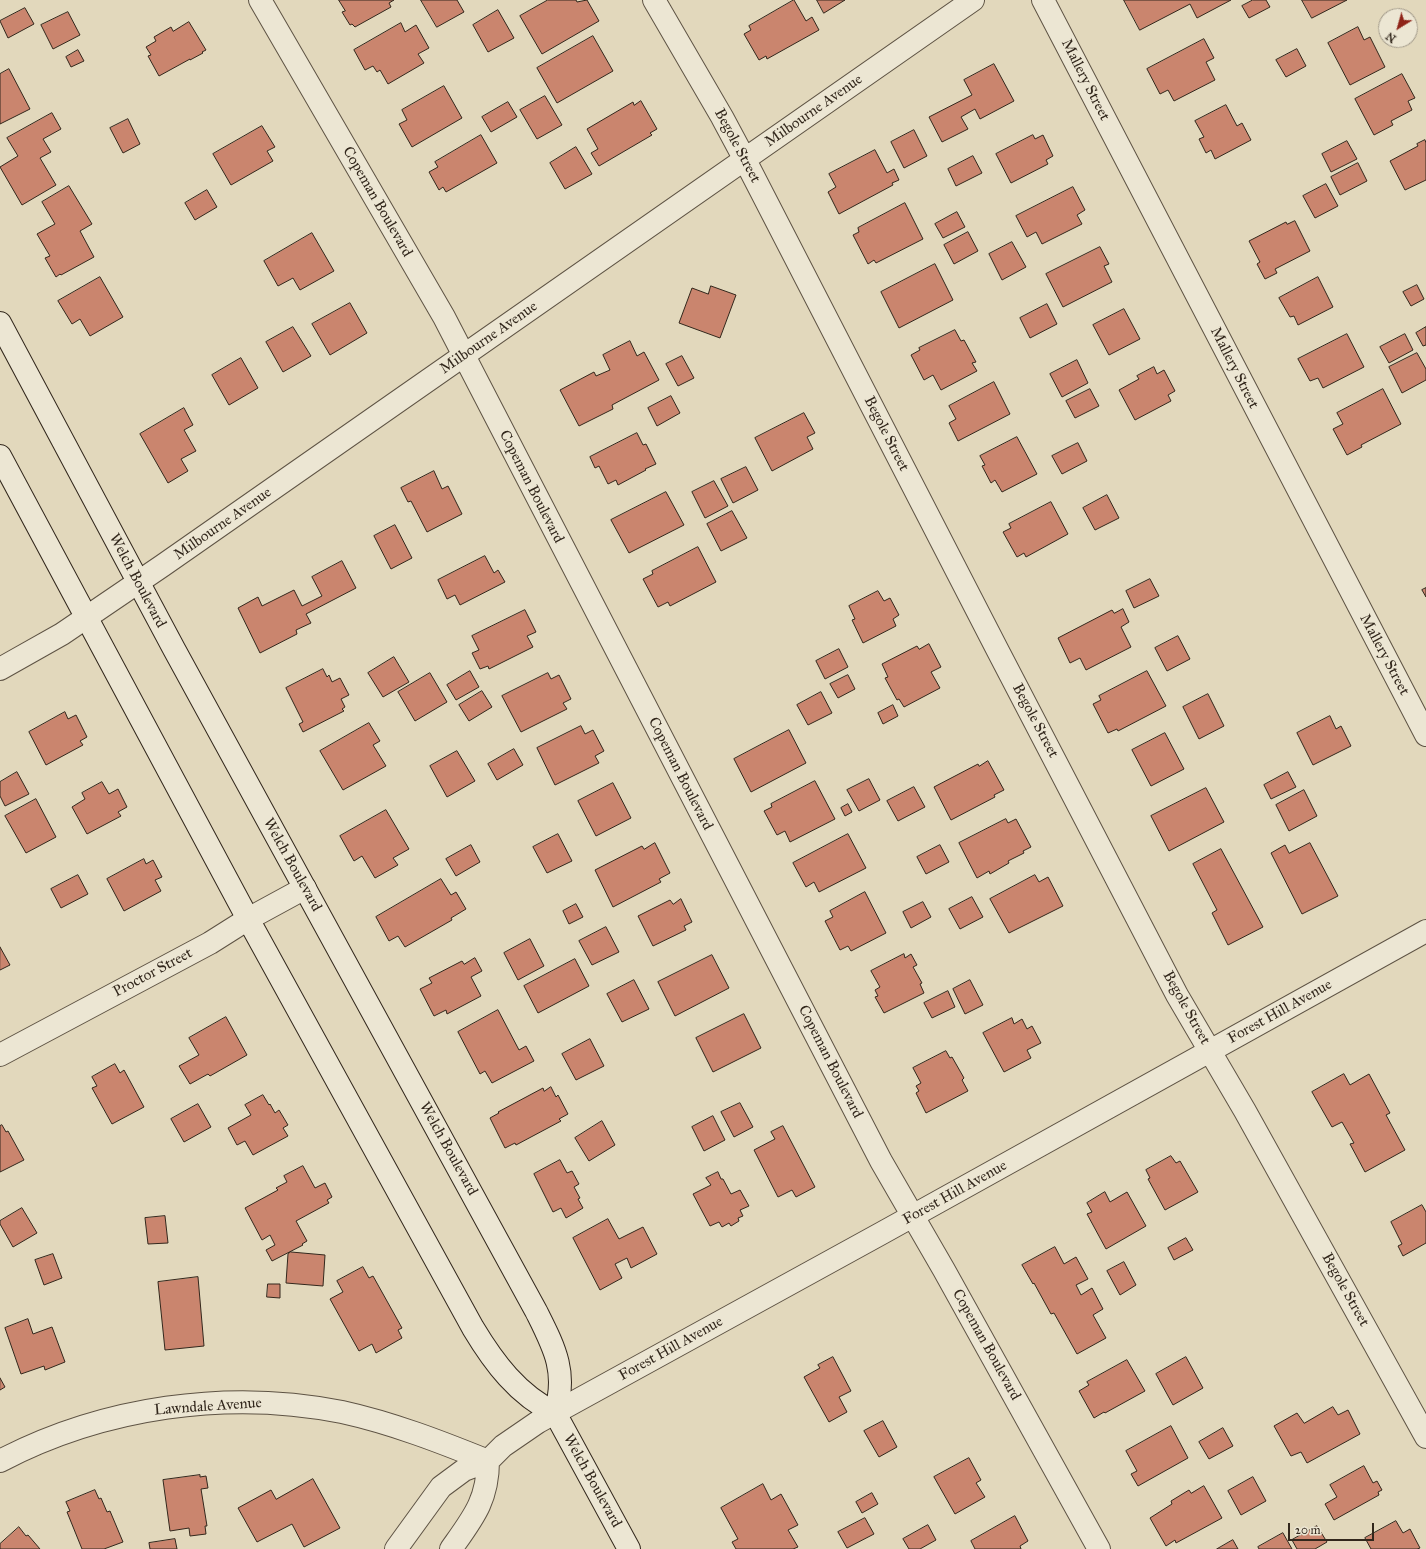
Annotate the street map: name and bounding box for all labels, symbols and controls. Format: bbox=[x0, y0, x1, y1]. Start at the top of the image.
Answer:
north arrow bbox=[1378, 8, 1418, 48]
text: N bbox=[1383, 29, 1399, 45]
street label: Mallery Street bbox=[1057, 36, 1113, 124]
street label: Milbourne Avenue bbox=[762, 71, 866, 151]
street label: Begole Street bbox=[710, 106, 764, 186]
street label: Copeman Boulevard bbox=[338, 144, 416, 260]
street label: Milbourne Avenue bbox=[437, 298, 541, 378]
street label: Mallery Street bbox=[1206, 324, 1262, 412]
street label: Begole Street bbox=[859, 394, 913, 474]
street label: Copeman Boulevard bbox=[495, 428, 567, 546]
street label: Milbourne Avenue bbox=[171, 484, 275, 564]
street label: Welch Boulevard bbox=[105, 531, 169, 631]
street label: Mallery Street bbox=[1355, 611, 1413, 699]
street label: Begole Street bbox=[1008, 681, 1062, 761]
street label: Copeman Boulevard bbox=[644, 715, 716, 833]
street label: Welch Boulevard bbox=[259, 815, 325, 915]
street label: Proctor Street bbox=[110, 945, 196, 1001]
street label: Begole Street bbox=[1158, 968, 1214, 1048]
street label: Forest Hill Avenue bbox=[1225, 976, 1335, 1048]
street label: Copeman Boulevard bbox=[794, 1003, 866, 1121]
street label: Welch Boulevard bbox=[415, 1099, 481, 1199]
street label: Forest Hill Avenue bbox=[900, 1157, 1010, 1229]
street label: Begole Street bbox=[1317, 1250, 1373, 1330]
street label: Copeman Boulevard bbox=[948, 1286, 1024, 1404]
street label: Forest Hill Avenue bbox=[616, 1313, 726, 1385]
street label: Lawndale Avenue bbox=[154, 1394, 262, 1420]
street label: Welch Boulevard bbox=[559, 1431, 625, 1531]
scale bar bbox=[1290, 1515, 1376, 1541]
text: 20 m bbox=[1295, 1523, 1321, 1537]

